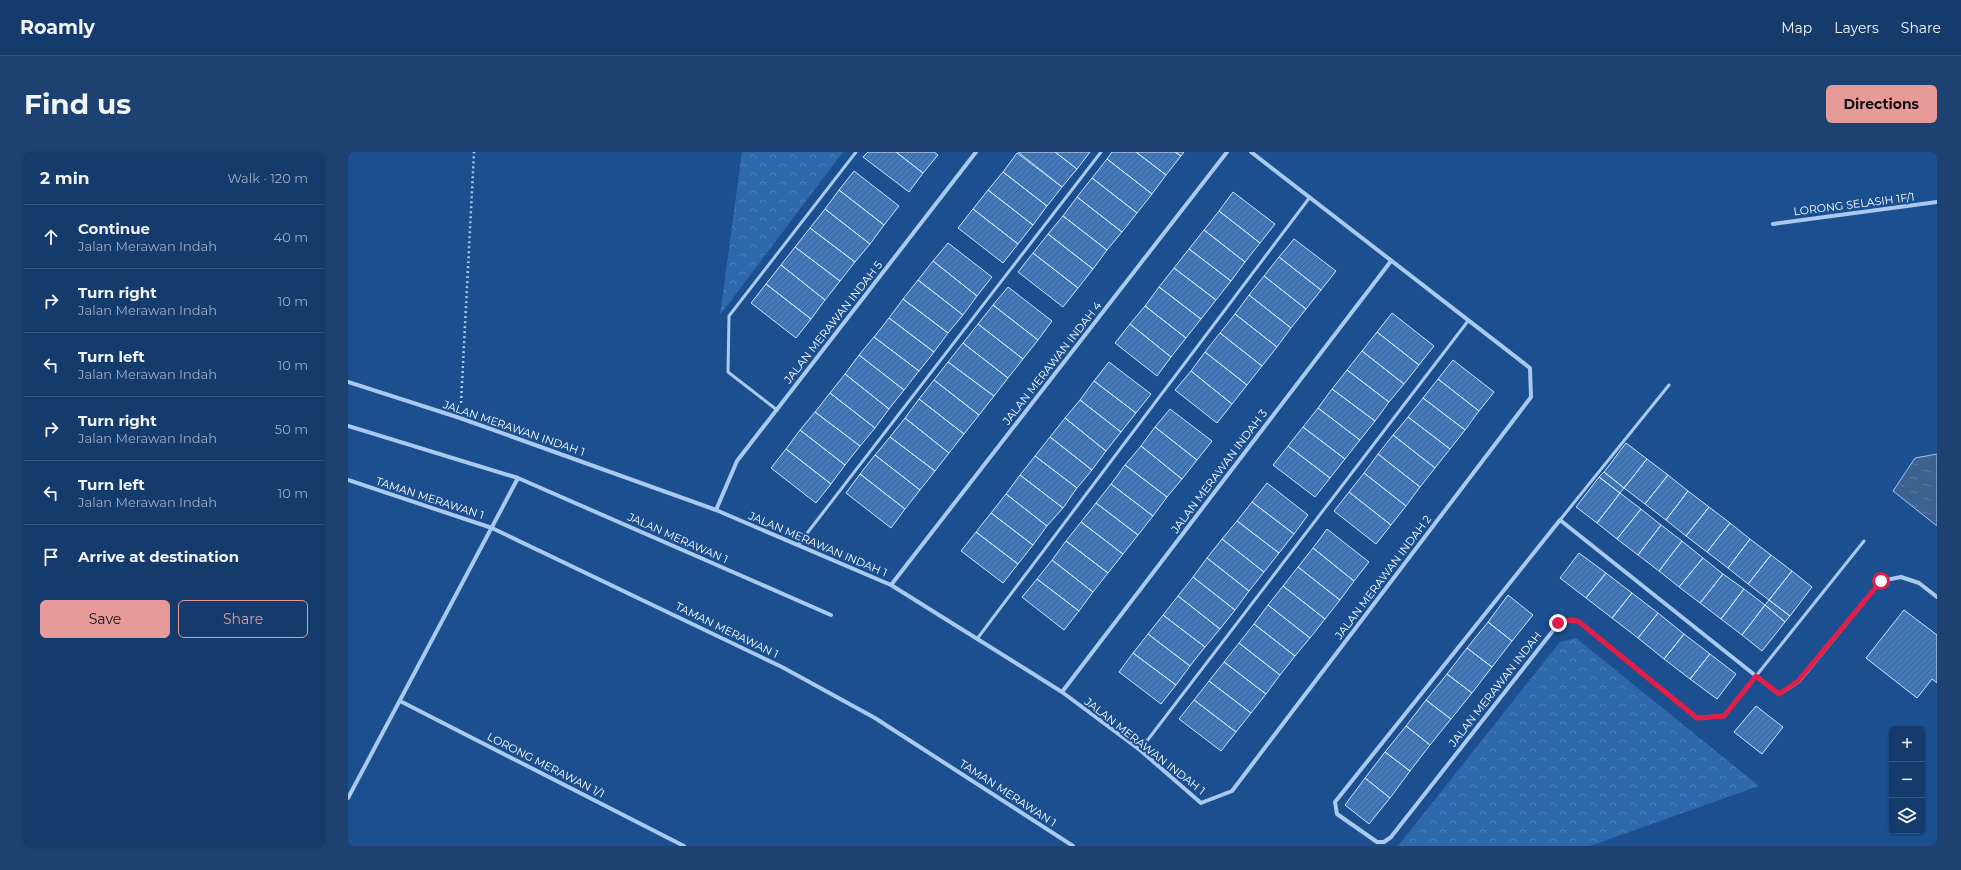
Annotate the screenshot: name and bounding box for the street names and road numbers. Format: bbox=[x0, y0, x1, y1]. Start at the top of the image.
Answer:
street label: LORONG SELASIH 1F/1 bbox=[1793, 190, 1915, 218]
street label: JALAN MERAWAN INDAH 5 bbox=[780, 258, 885, 387]
street label: JALAN MERAWAN INDAH 4 bbox=[999, 298, 1105, 428]
street label: JALAN MERAWAN INDAH 1 bbox=[440, 397, 587, 459]
street label: JALAN MERAWAN INDAH 3 bbox=[1167, 406, 1270, 536]
street label: TAMAN MERAWAN 1 bbox=[374, 474, 486, 522]
street label: JALAN MERAWAN INDAH 1 bbox=[746, 508, 889, 580]
street label: JALAN MERAWAN 1 bbox=[625, 509, 730, 566]
street label: JALAN MERAWAN INDAH 2 bbox=[1331, 512, 1434, 642]
street label: TAMAN MERAWAN 1 bbox=[673, 599, 781, 661]
street label: JALAN MERAWAN INDAH bbox=[1445, 629, 1544, 750]
street label: JALAN MERAWAN INDAH 1 bbox=[1081, 694, 1208, 797]
street label: LORONG MERAWAN 1/1 bbox=[485, 729, 607, 801]
street label: TAMAN MERAWAN 1 bbox=[957, 756, 1059, 830]

